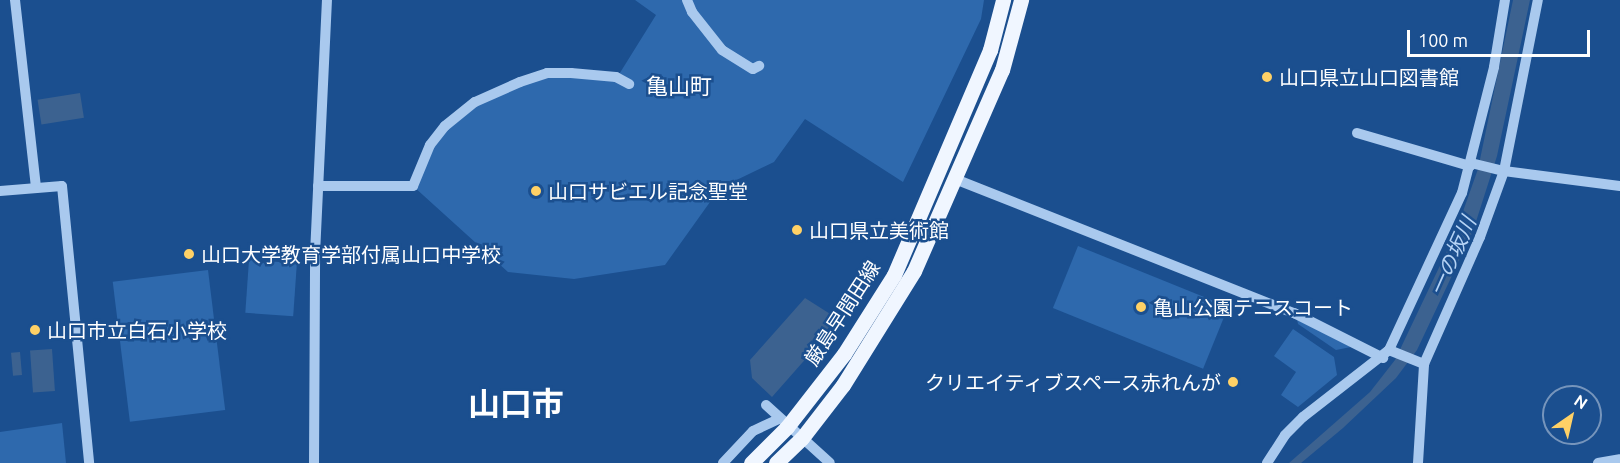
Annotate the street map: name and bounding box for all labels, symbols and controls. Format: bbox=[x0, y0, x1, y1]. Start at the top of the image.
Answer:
scale bar bbox=[1410, 18, 1593, 56]
text: 100 m bbox=[1418, 30, 1468, 50]
place label: 山口県立山口図書館 bbox=[1279, 65, 1459, 89]
marker: 山口県立山口図書館 bbox=[1260, 70, 1274, 84]
district label: 亀山町 bbox=[646, 73, 712, 99]
place label: 山口サビエル記念聖堂 bbox=[548, 179, 748, 203]
marker: 山口サビエル記念聖堂 bbox=[529, 184, 543, 198]
water label: 一の坂川 bbox=[1423, 213, 1481, 299]
place label: 山口県立美術館 bbox=[809, 218, 949, 242]
marker: 山口県立美術館 bbox=[790, 223, 804, 237]
place label: 山口大学教育学部付属山口中学校 bbox=[201, 242, 501, 266]
marker: 山口大学教育学部付属山口中学校 bbox=[182, 247, 196, 261]
street label: 厳島早間田線 bbox=[799, 256, 885, 370]
place label: 亀山公園テニスコート bbox=[1153, 295, 1353, 319]
marker: 亀山公園テニスコート bbox=[1134, 300, 1148, 314]
place label: 山口市立白石小学校 bbox=[47, 318, 227, 342]
marker: 山口市立白石小学校 bbox=[28, 323, 42, 337]
place label: クリエイティブスペース赤れんが bbox=[921, 370, 1221, 394]
marker: クリエイティブスペース赤れんが bbox=[1226, 375, 1240, 389]
district label: 山口市 bbox=[468, 384, 564, 422]
north arrow bbox=[1542, 385, 1602, 445]
text: N bbox=[1571, 391, 1591, 413]

